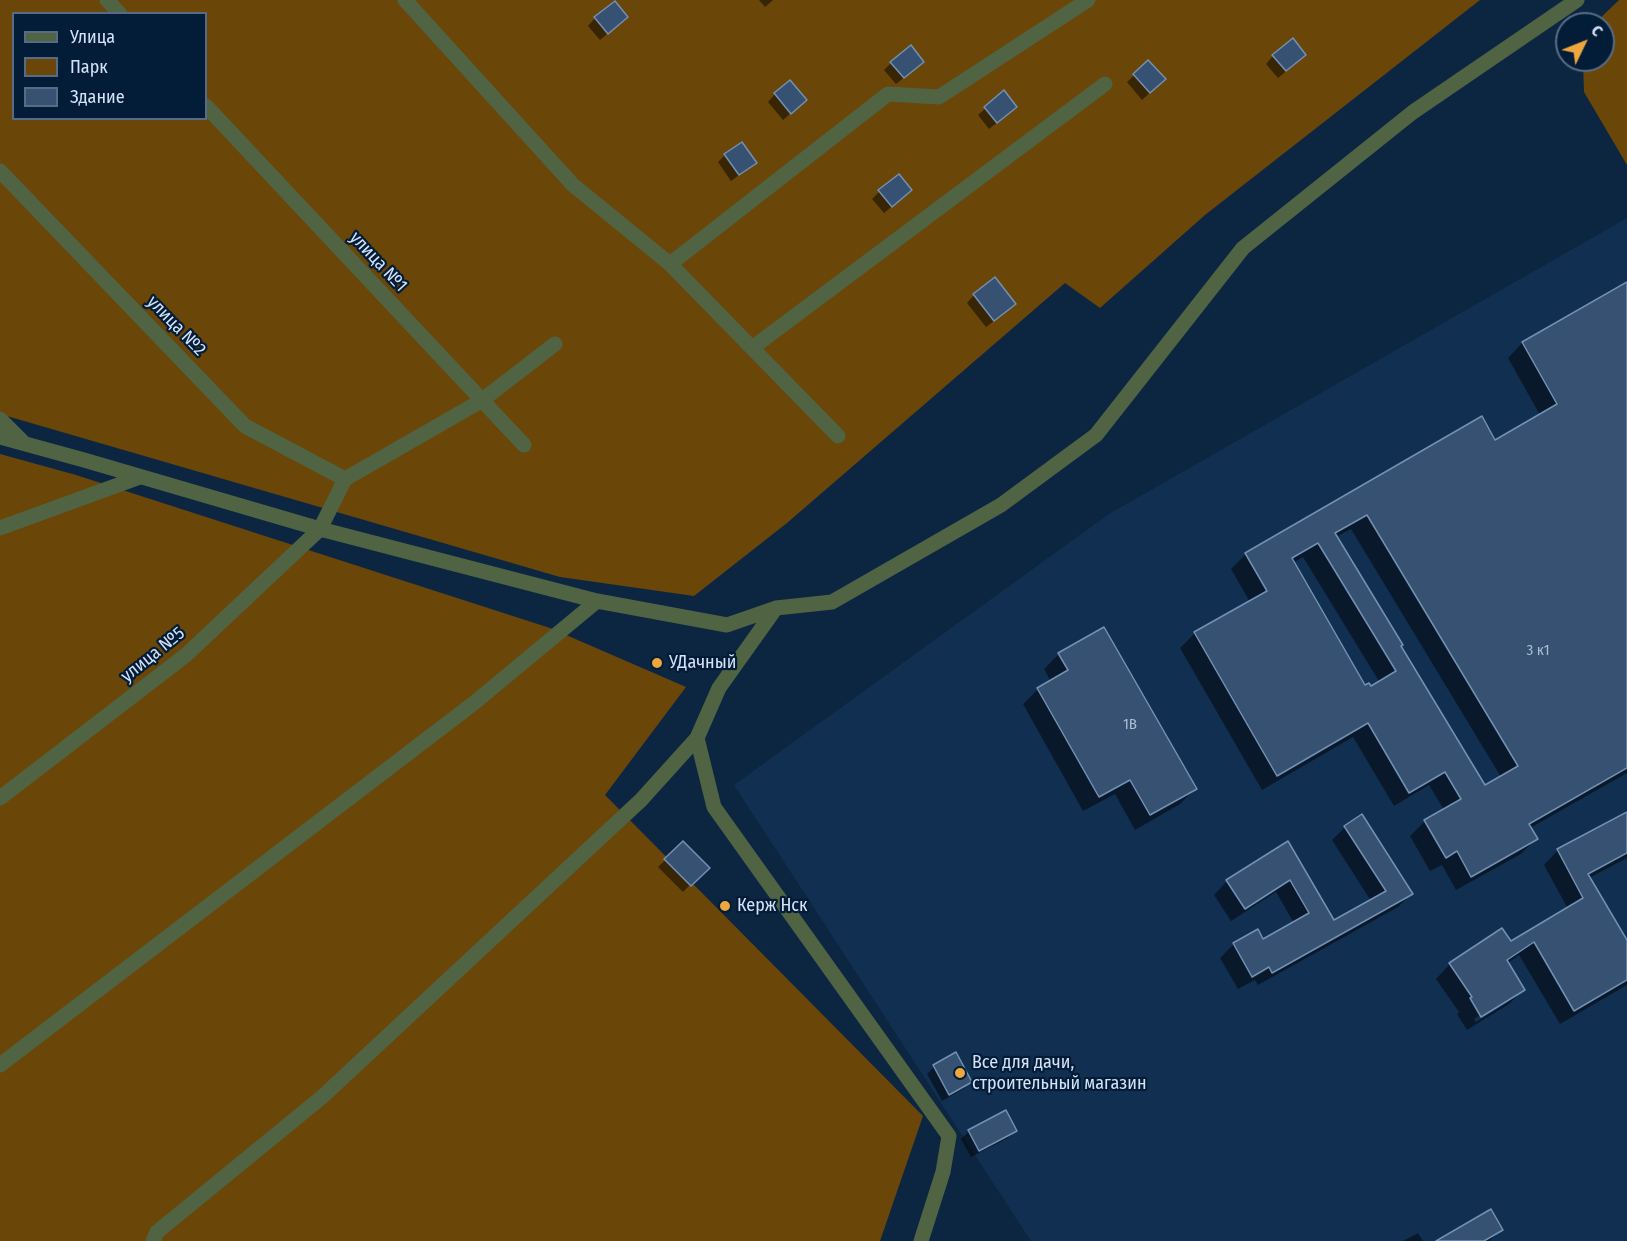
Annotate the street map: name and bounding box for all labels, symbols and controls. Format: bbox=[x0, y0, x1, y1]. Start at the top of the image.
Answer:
legend bbox=[12, 12, 207, 120]
north arrow bbox=[1555, 12, 1615, 72]
text: С bbox=[1587, 21, 1607, 40]
text: Улица bbox=[70, 26, 115, 48]
text: Парк bbox=[70, 56, 108, 78]
text: Здание bbox=[70, 86, 125, 108]
street label: улица №1 bbox=[345, 227, 411, 297]
street label: улица №2 bbox=[142, 291, 210, 361]
street label: улица №5 bbox=[117, 623, 189, 687]
house number: 3 к1 bbox=[1527, 642, 1549, 660]
place label: УДачный bbox=[669, 652, 736, 674]
marker: УДачный bbox=[650, 656, 664, 670]
house number: 1В bbox=[1123, 716, 1137, 734]
place label: Керж Нск bbox=[737, 895, 807, 917]
marker: Керж Нск bbox=[718, 899, 732, 913]
place label: Все для дачи, строительный магазин bbox=[972, 1052, 1146, 1094]
marker: Все для дачи, строительный магазин bbox=[953, 1066, 967, 1080]

